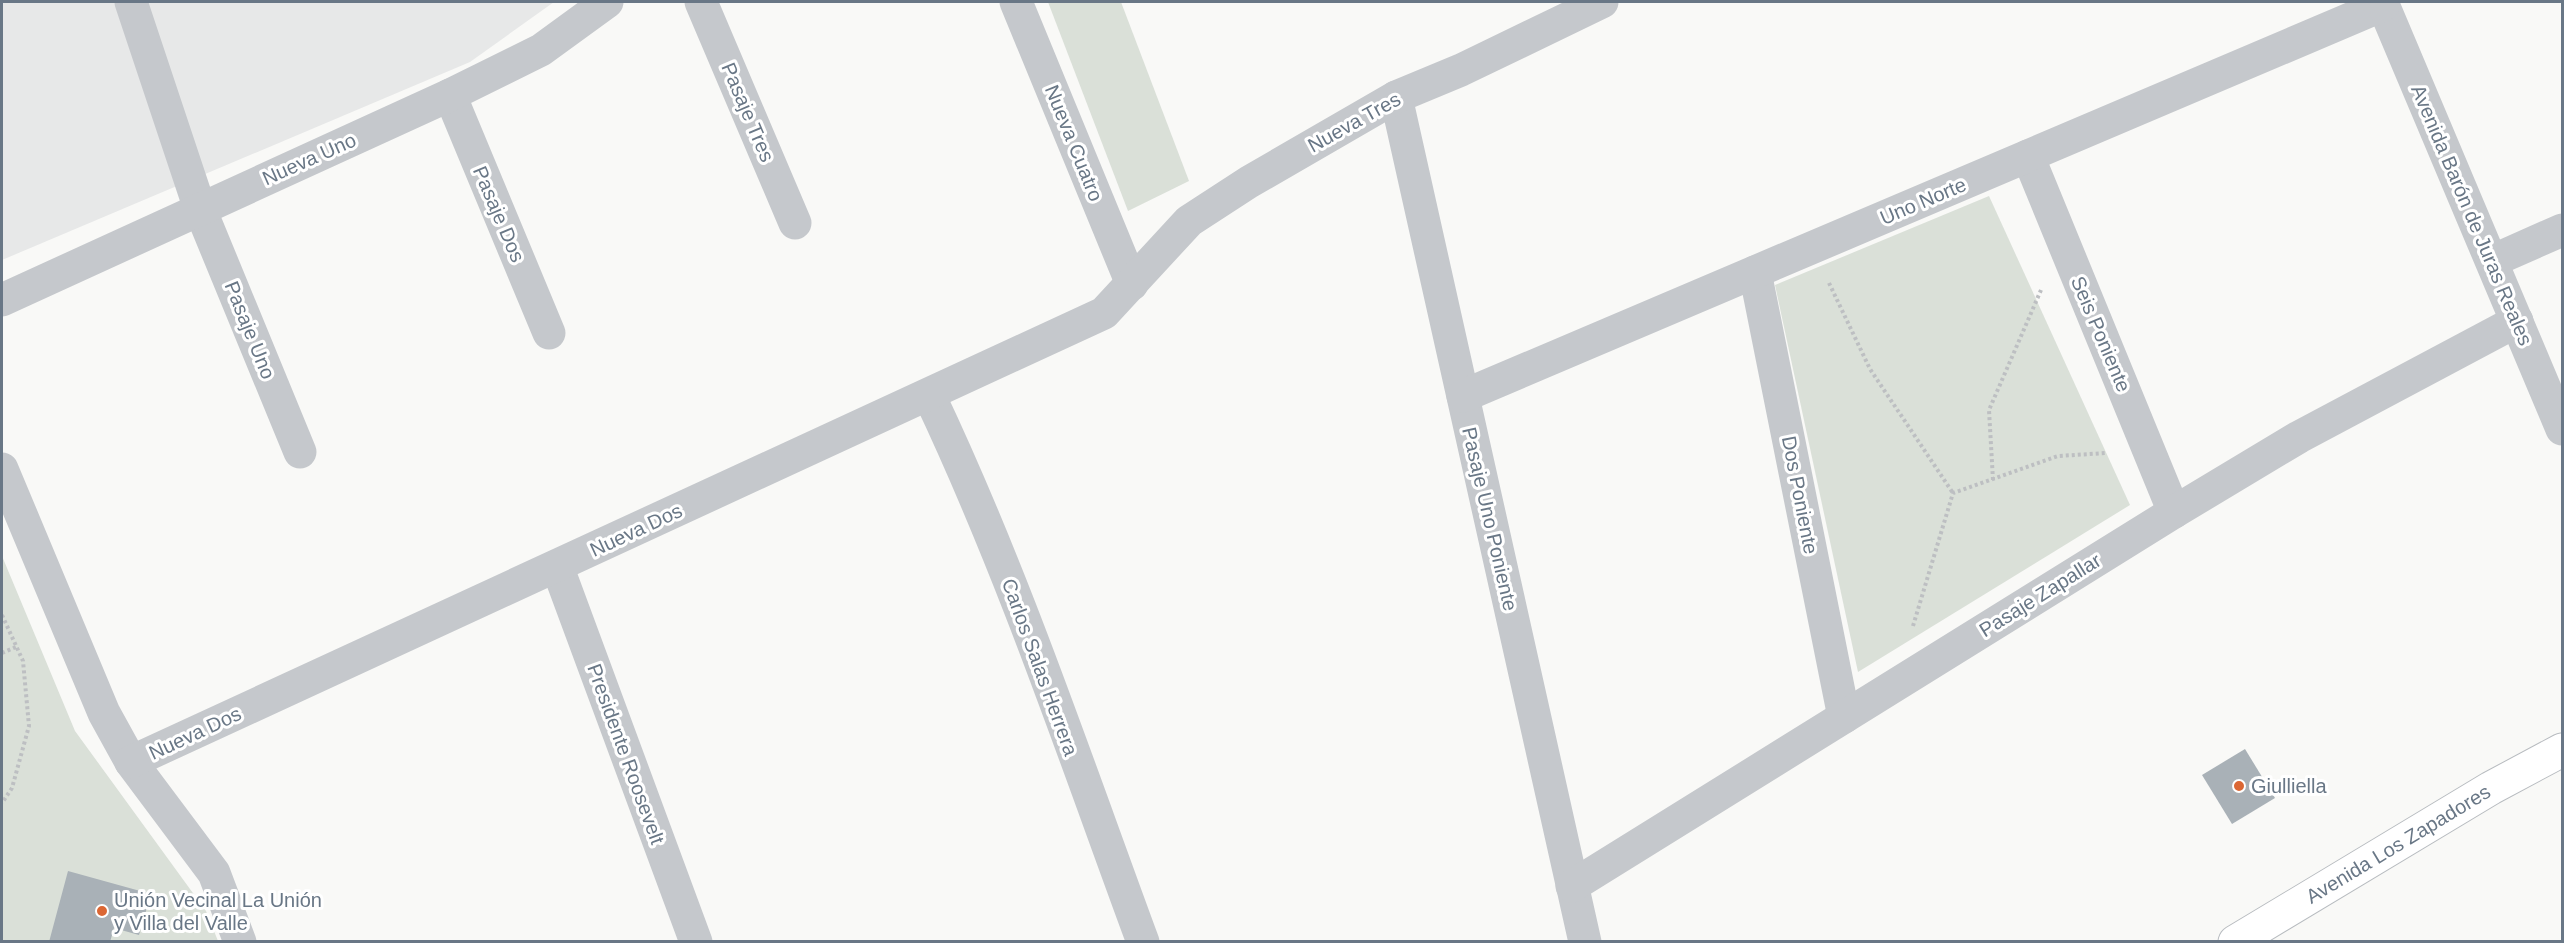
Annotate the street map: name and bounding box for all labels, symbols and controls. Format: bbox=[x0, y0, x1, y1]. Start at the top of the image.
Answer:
street label: Pasaje Tres bbox=[717, 59, 779, 165]
street label: Avenida Barón de Juras Reales bbox=[2407, 81, 2537, 349]
street label: Nueva Cuatro bbox=[1041, 82, 1107, 204]
street label: Nueva Tres bbox=[1304, 88, 1404, 156]
street label: Nueva Uno bbox=[259, 129, 359, 189]
street label: Pasaje Dos bbox=[469, 163, 529, 265]
street label: Uno Norte bbox=[1877, 173, 1969, 229]
street label: Seis Poniente bbox=[2067, 273, 2135, 395]
street label: Pasaje Uno bbox=[220, 278, 280, 382]
street label: Pasaje Uno Poniente bbox=[1458, 425, 1522, 613]
street label: Dos Poniente bbox=[1778, 434, 1822, 556]
street label: Nueva Dos bbox=[587, 499, 685, 561]
street label: Pasaje Zapallar bbox=[1975, 549, 2105, 641]
street label: Carlos Salas Herrera bbox=[998, 576, 1083, 759]
street label: Presidente Roosevelt bbox=[583, 661, 669, 847]
street label: Nueva Dos bbox=[146, 702, 244, 764]
place label: Giulliella bbox=[2251, 775, 2327, 797]
marker: Giulliella bbox=[2232, 779, 2246, 793]
street label: Avenida Los Zapadores bbox=[2302, 780, 2494, 908]
place label: Unión Vecinal La Unión y Villa del Valle bbox=[114, 889, 322, 934]
marker: Unión Vecinal La Unión y Villa del Valle bbox=[95, 904, 109, 918]

